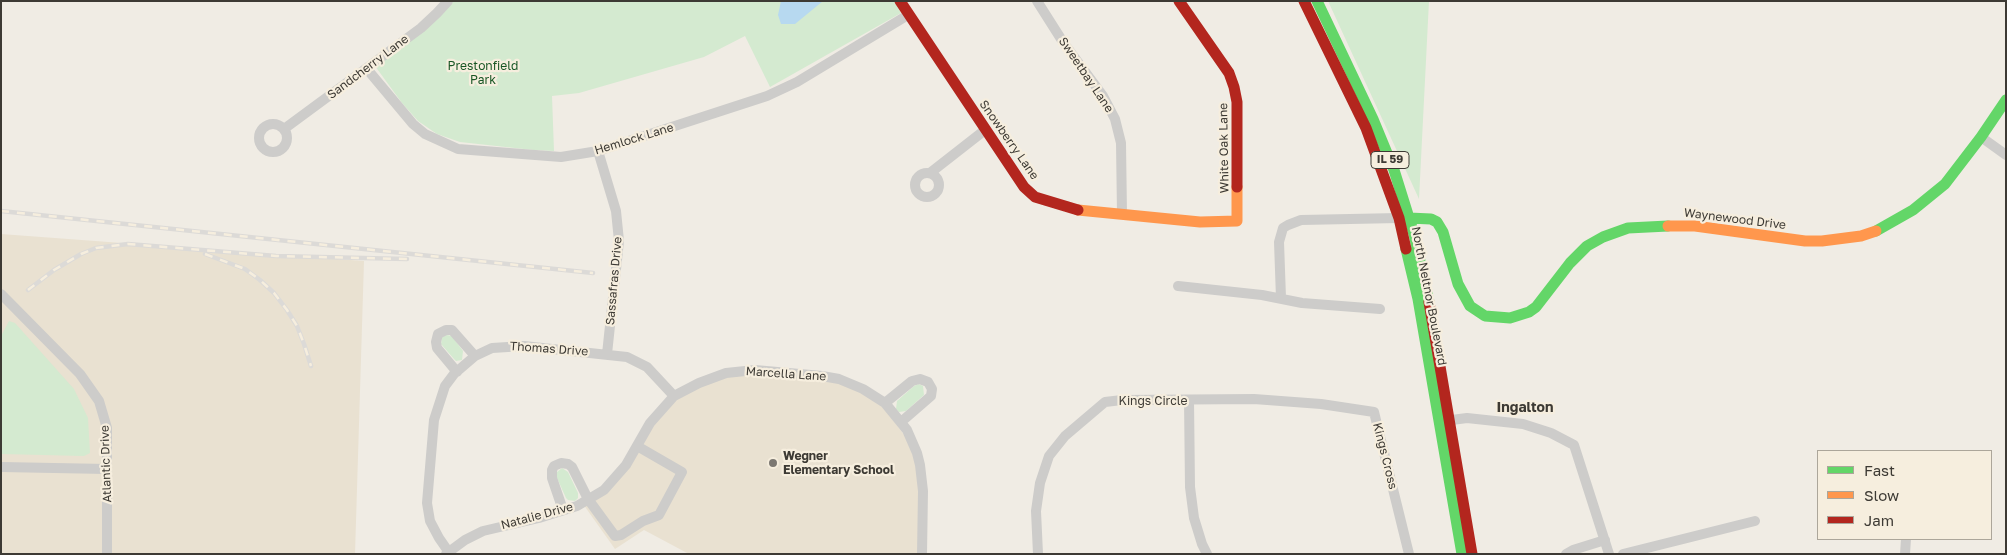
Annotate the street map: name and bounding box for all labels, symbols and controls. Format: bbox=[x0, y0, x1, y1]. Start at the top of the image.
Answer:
street label: Sandcherry Lane bbox=[325, 32, 411, 102]
street label: Sweetbay Lane bbox=[1056, 35, 1116, 115]
park label: Prestonfield Park bbox=[448, 59, 518, 87]
street label: Snowberry Lane bbox=[976, 97, 1042, 183]
street label: White Oak Lane bbox=[1216, 103, 1232, 193]
street label: Hemlock Lane bbox=[593, 120, 675, 158]
road number: IL 59 bbox=[1371, 152, 1409, 168]
street label: Waynewood Drive bbox=[1683, 206, 1787, 232]
street label: North Neltnor Boulevard bbox=[1408, 225, 1450, 367]
street label: Sassafras Drive bbox=[603, 236, 625, 326]
street label: Thomas Drive bbox=[509, 339, 589, 359]
street label: Marcella Lane bbox=[745, 364, 827, 384]
street label: Kings Circle bbox=[1119, 394, 1187, 408]
district label: Ingalton bbox=[1497, 400, 1553, 416]
street label: Kings Cross bbox=[1370, 421, 1400, 491]
street label: Atlantic Drive bbox=[97, 425, 115, 503]
place label: Wegner Elementary School bbox=[783, 449, 894, 477]
legend bbox=[1817, 450, 1992, 540]
marker: Wegner Elementary School bbox=[767, 457, 779, 469]
text: Fast bbox=[1864, 461, 1895, 479]
text: Slow bbox=[1864, 486, 1899, 504]
street label: Natalie Drive bbox=[499, 499, 575, 533]
text: Jam bbox=[1864, 511, 1894, 529]

